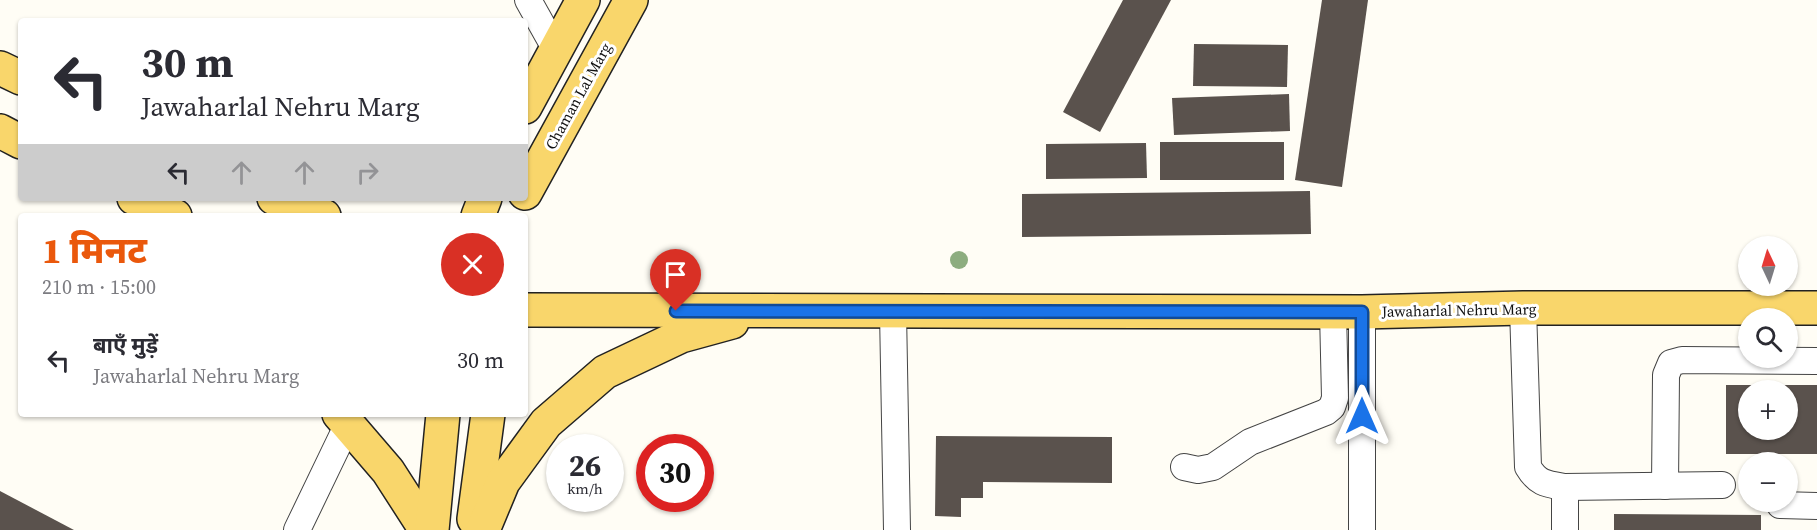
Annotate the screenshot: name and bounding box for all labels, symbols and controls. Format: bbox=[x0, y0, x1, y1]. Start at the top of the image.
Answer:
text: 30 m bbox=[141, 33, 234, 91]
street label: Chaman Lal Marg bbox=[540, 39, 616, 153]
icon: left bbox=[42, 42, 120, 120]
text: Jawaharlal Nehru Marg bbox=[141, 88, 420, 125]
icon: left bbox=[162, 156, 195, 189]
icon: ahead bbox=[225, 156, 258, 189]
icon: ahead bbox=[288, 156, 321, 189]
icon: right bbox=[351, 156, 384, 189]
text: 1 मिनट bbox=[42, 226, 147, 275]
button: close bbox=[441, 233, 504, 296]
north arrow bbox=[1738, 236, 1798, 296]
map controls bbox=[1738, 236, 1798, 512]
pin bbox=[650, 249, 701, 311]
icon: arrive bbox=[659, 258, 692, 291]
text: 210 m · 15:00 bbox=[42, 273, 156, 301]
street label: Jawaharlal Nehru Marg bbox=[1380, 298, 1537, 322]
button: search bbox=[1738, 308, 1798, 368]
text: बाएँ मुड़ें bbox=[93, 330, 158, 360]
icon: left bbox=[42, 344, 75, 377]
text: 30 m bbox=[457, 345, 504, 375]
text: Jawaharlal Nehru Marg bbox=[93, 362, 299, 390]
button: + bbox=[1738, 380, 1798, 440]
position arrow bbox=[1330, 384, 1394, 448]
speed limit sign: 30 bbox=[636, 434, 714, 512]
text: 26 bbox=[569, 445, 601, 486]
button: − bbox=[1738, 452, 1798, 512]
text: km/h bbox=[567, 478, 603, 499]

